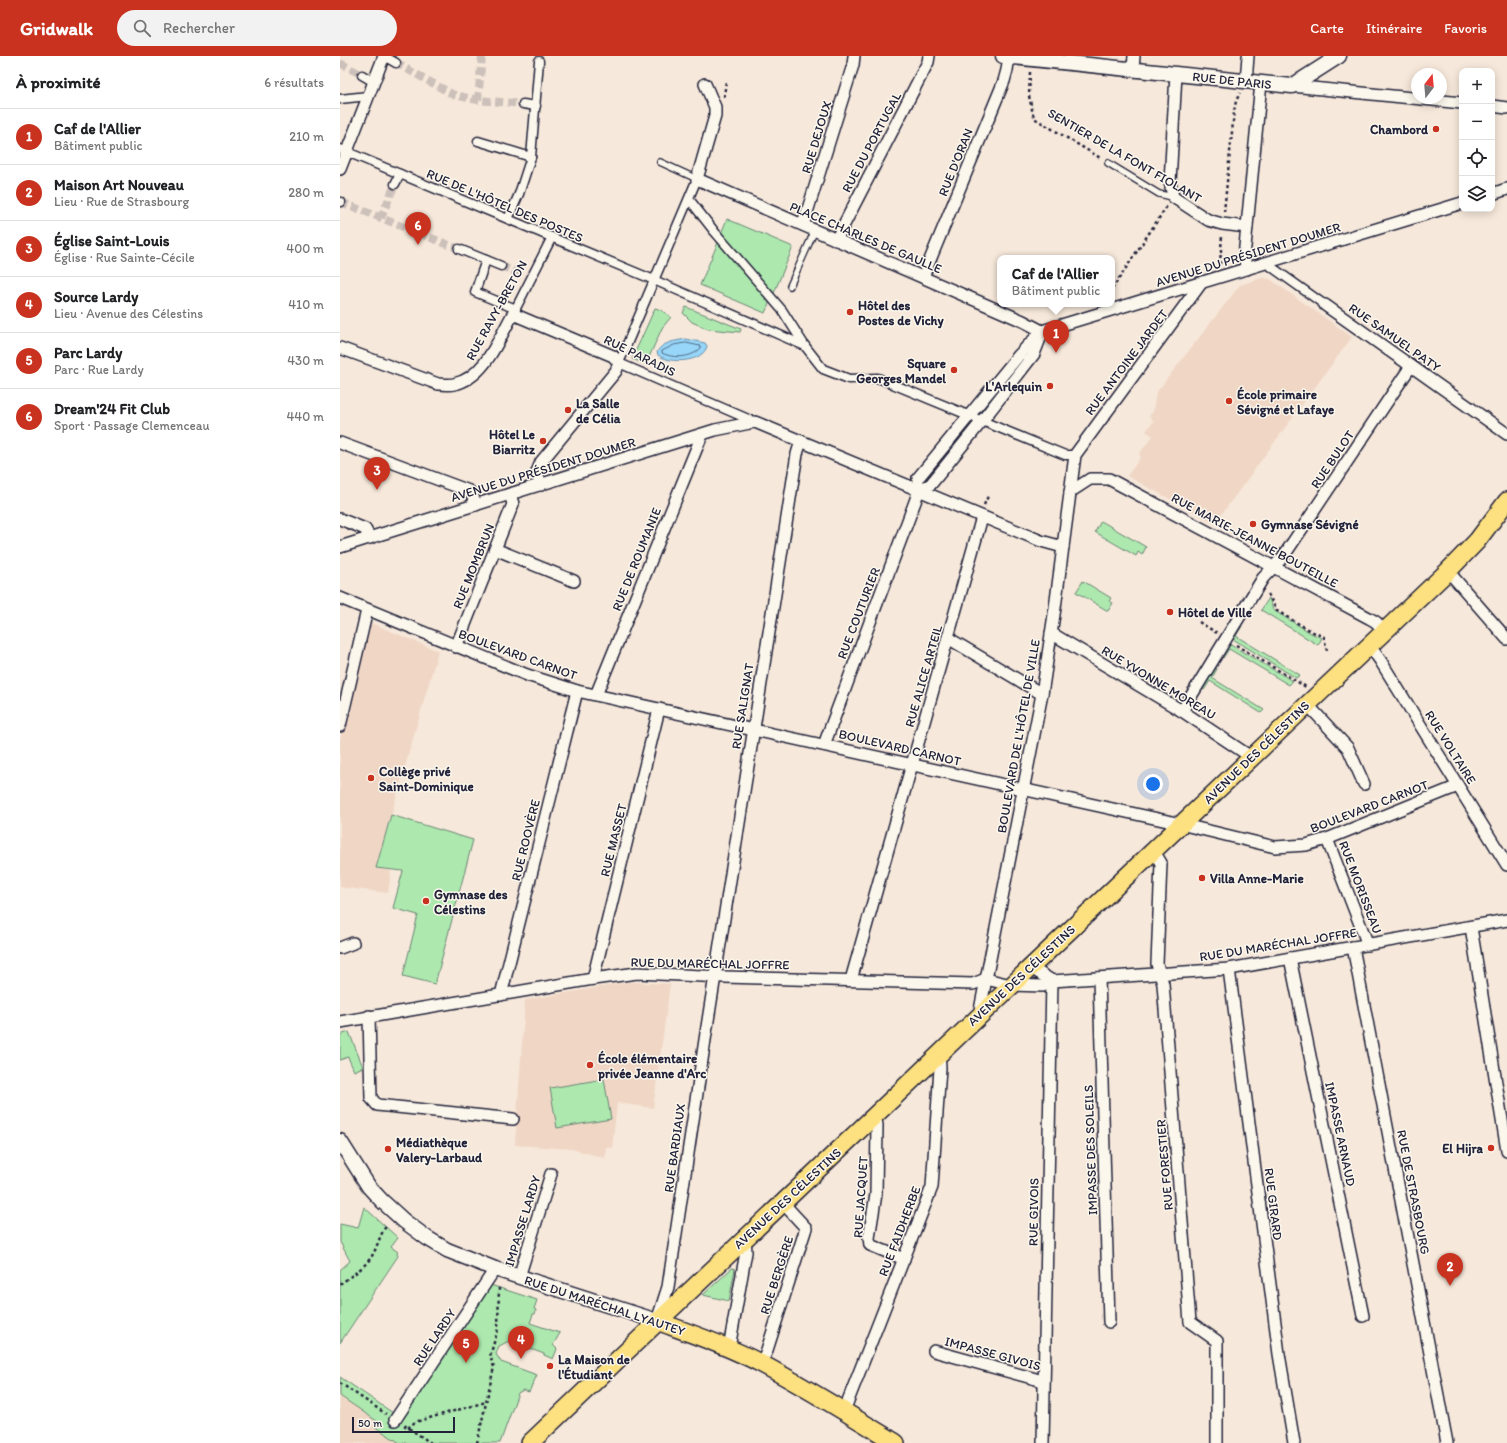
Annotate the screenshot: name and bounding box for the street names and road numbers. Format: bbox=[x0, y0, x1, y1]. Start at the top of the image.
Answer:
street label: RUE DE PARIS bbox=[1192, 69, 1272, 92]
street label: RUE DU PORTUGAL bbox=[839, 89, 904, 195]
street label: RUE DEJOUX bbox=[798, 99, 835, 175]
street label: SENTIER DE LA FONT FIOLANT bbox=[1045, 105, 1205, 206]
street label: RUE D'ORAN bbox=[935, 126, 976, 198]
street label: RUE DE L'HÔTEL DES POSTES bbox=[424, 166, 585, 245]
street label: PLACE CHARLES DE GAULLE bbox=[788, 199, 944, 276]
street label: AVENUE DU PRÉSIDENT DOUMER bbox=[1154, 219, 1342, 290]
street label: RUE RAVY-BRETON bbox=[463, 258, 530, 363]
street label: RUE SAMUEL PATY bbox=[1346, 300, 1444, 375]
street label: RUE ANTOINE JARDET bbox=[1082, 306, 1171, 418]
street label: RUE PARADIS bbox=[601, 332, 678, 379]
street label: RUE BULOT bbox=[1308, 427, 1358, 491]
street label: AVENUE DU PRÉSIDENT DOUMER bbox=[449, 434, 637, 505]
street label: RUE MARIE-JEANNE BOUTEILLE bbox=[1169, 490, 1341, 591]
street label: RUE DE ROUMANIE bbox=[609, 505, 664, 613]
street label: RUE MOMBRUN bbox=[450, 521, 497, 611]
street label: RUE COUTURIER bbox=[834, 565, 883, 661]
street label: RUE ALICE ARTEIL bbox=[902, 623, 945, 729]
street label: BOULEVARD CARNOT bbox=[456, 626, 580, 683]
street label: BOULEVARD DE L'HÔTEL DE VILLE bbox=[994, 638, 1043, 834]
street label: RUE YVONNE MOREAU bbox=[1099, 642, 1218, 722]
street label: RUE SALIGNAT bbox=[728, 661, 757, 750]
street label: AVENUE DES CÉLESTINS bbox=[1200, 698, 1312, 807]
street label: RUE VOLTAIRE bbox=[1422, 708, 1479, 787]
street label: BOULEVARD CARNOT bbox=[837, 726, 963, 769]
street label: BOULEVARD CARNOT bbox=[1308, 777, 1431, 836]
street label: RUE ROOVÈRE bbox=[508, 798, 543, 882]
street label: RUE MASSET bbox=[597, 801, 630, 878]
street label: RUE MORISSEAU bbox=[1336, 839, 1385, 936]
street label: AVENUE DES CÉLESTINS bbox=[965, 922, 1078, 1029]
street label: RUE DU MARÉCHAL JOFFRE bbox=[1198, 925, 1358, 964]
street label: RUE DU MARÉCHAL JOFFRE bbox=[630, 955, 790, 972]
street label: IMPASSE ARNAUD bbox=[1322, 1081, 1359, 1188]
street label: IMPASSE DES SOLEILS bbox=[1081, 1085, 1100, 1215]
street label: RUE BARDIAUX bbox=[661, 1103, 688, 1193]
street label: RUE FORESTIER bbox=[1153, 1119, 1176, 1211]
street label: RUE DE STRASBOURG bbox=[1394, 1128, 1433, 1256]
street label: AVENUE DES CÉLESTINS bbox=[731, 1145, 844, 1252]
street label: RUE JACQUET bbox=[850, 1155, 871, 1238]
street label: RUE GIRARD bbox=[1262, 1167, 1285, 1241]
street label: IMPASSE LARDY bbox=[501, 1173, 544, 1269]
street label: RUE GIVOIS bbox=[1025, 1178, 1042, 1246]
street label: RUE FAIDHERBE bbox=[875, 1184, 924, 1278]
street label: RUE BERGÈRE bbox=[757, 1234, 796, 1316]
street label: RUE DU MARÉCHAL LYAUTEY bbox=[523, 1272, 688, 1339]
street label: RUE LARDY bbox=[410, 1305, 459, 1369]
street label: IMPASSE GIVOIS bbox=[943, 1333, 1042, 1373]

